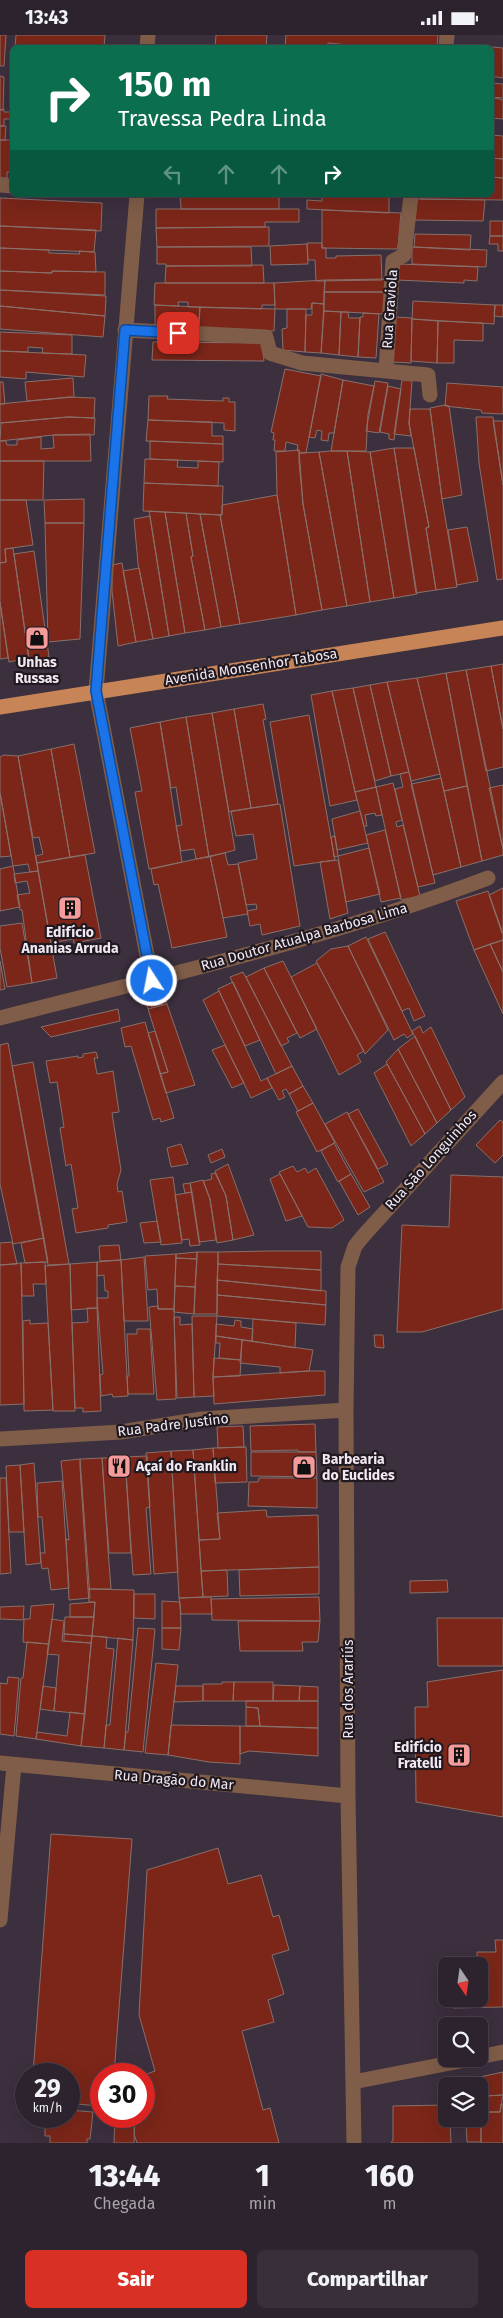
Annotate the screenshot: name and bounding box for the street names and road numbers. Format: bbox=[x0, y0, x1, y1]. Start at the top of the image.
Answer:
street label: Rua Graviola bbox=[379, 269, 401, 349]
street label: Avenida Monsenhor Tabosa bbox=[164, 645, 338, 689]
street label: Rua Doutor Atualpa Barbosa Lima bbox=[199, 899, 409, 975]
street label: Rua São Longuinhos bbox=[382, 1106, 481, 1213]
street label: Rua Padre Justino bbox=[116, 1410, 230, 1440]
street label: Rua dos Arariús bbox=[340, 1639, 357, 1739]
street label: Rua Dragão do Mar bbox=[113, 1766, 235, 1794]

